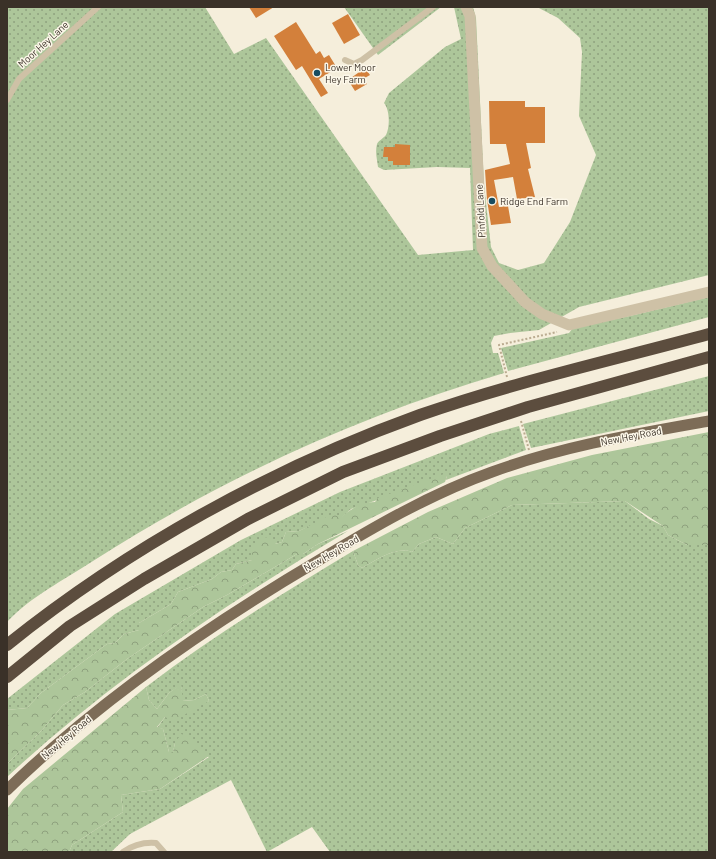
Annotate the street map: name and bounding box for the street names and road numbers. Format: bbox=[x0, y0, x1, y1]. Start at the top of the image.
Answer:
street label: Moor Hey Lane bbox=[15, 18, 71, 70]
street label: Pinfold Lane bbox=[473, 184, 487, 238]
street label: New Hey Road bbox=[600, 424, 662, 448]
street label: New Hey Road bbox=[301, 532, 361, 574]
street label: New Hey Road bbox=[39, 713, 93, 761]

